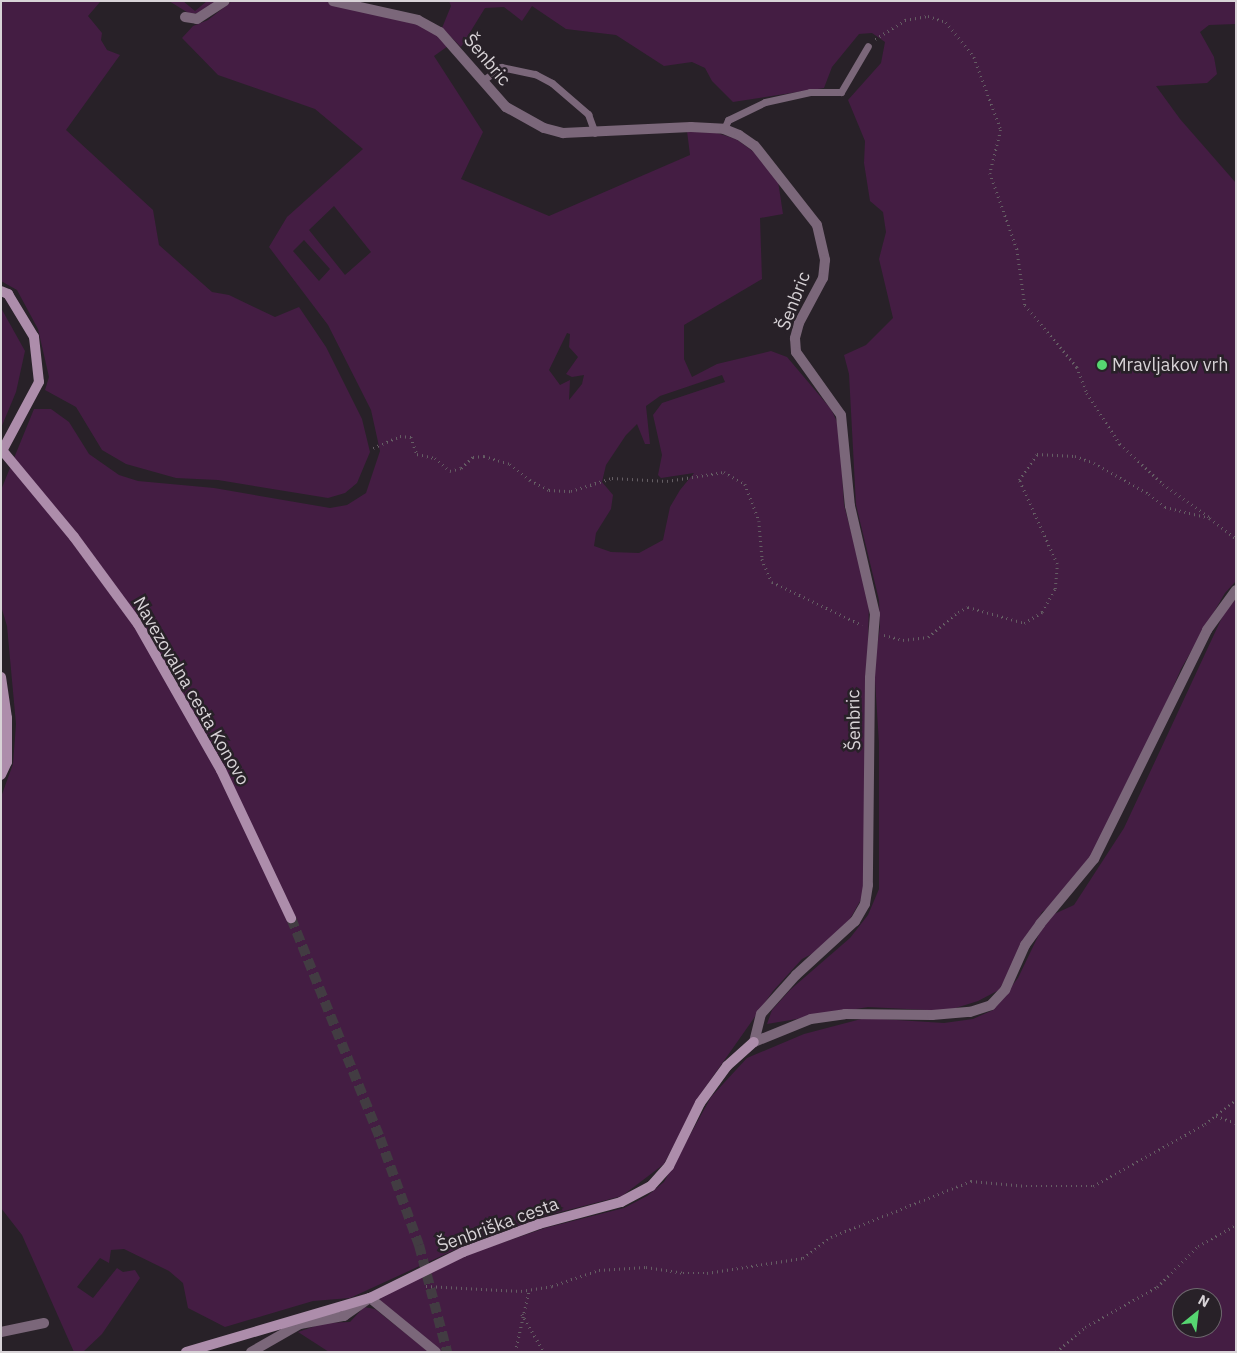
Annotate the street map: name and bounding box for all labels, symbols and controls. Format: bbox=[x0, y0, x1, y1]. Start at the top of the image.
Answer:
street label: Šenbric bbox=[459, 30, 515, 90]
street label: Šenbric bbox=[773, 269, 815, 333]
place label: Mravljakov vrh bbox=[1112, 354, 1228, 376]
marker: Mravljakov vrh bbox=[1096, 359, 1108, 371]
street label: Navezovalna cesta Konovo bbox=[128, 593, 254, 789]
street label: Šenbric bbox=[843, 689, 865, 751]
street label: Šenbriška cesta bbox=[434, 1193, 562, 1257]
north arrow bbox=[1172, 1288, 1222, 1338]
text: N bbox=[1195, 1290, 1213, 1311]

